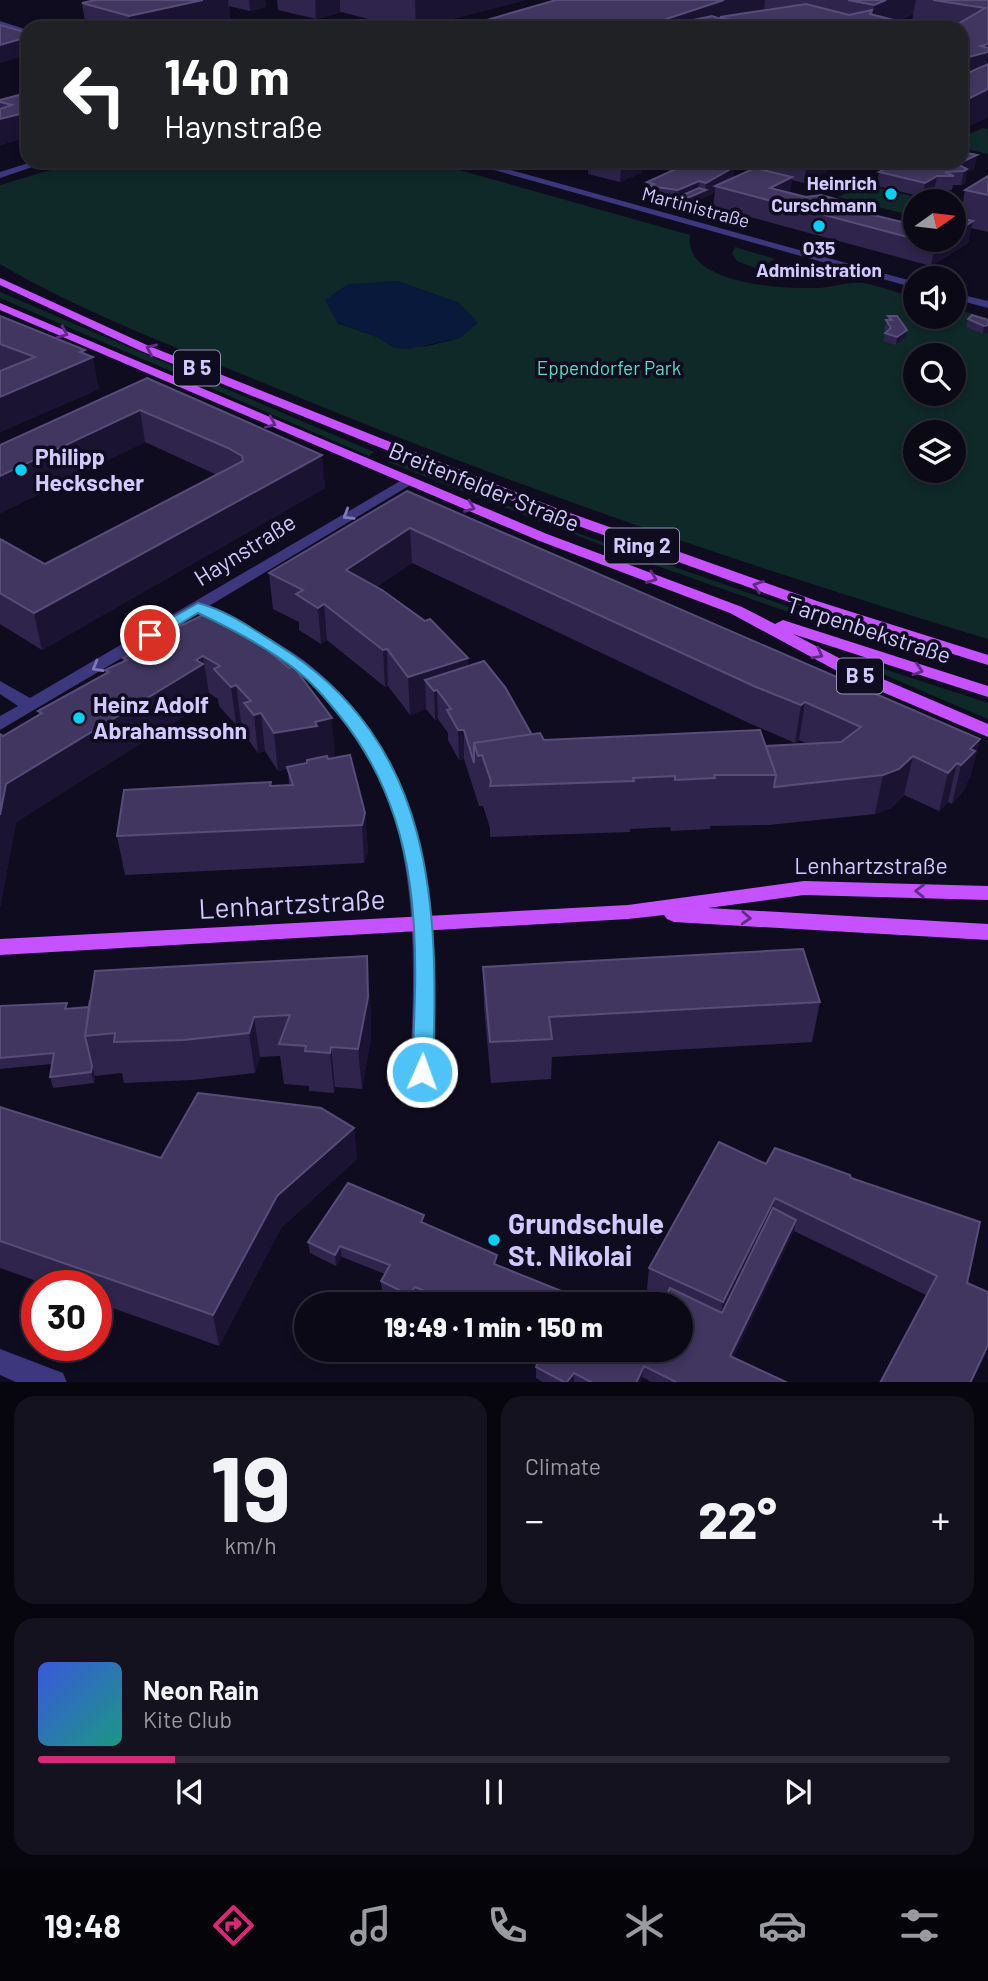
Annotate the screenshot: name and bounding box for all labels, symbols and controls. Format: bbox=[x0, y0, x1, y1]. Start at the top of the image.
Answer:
text: 140 m bbox=[164, 46, 290, 105]
icon: left bbox=[49, 49, 140, 140]
text: Haynstraße bbox=[164, 106, 323, 144]
place label: Heinrich Curschmann bbox=[771, 171, 877, 216]
street label: Martinistraße bbox=[640, 181, 753, 232]
marker: Heinrich Curschmann bbox=[883, 186, 899, 202]
north arrow bbox=[903, 189, 966, 252]
map controls bbox=[903, 189, 966, 483]
marker: O35 Administration bbox=[811, 218, 827, 234]
place label: O35 Administration bbox=[756, 236, 882, 281]
button: sound bbox=[903, 266, 966, 329]
one-way arrow bbox=[55, 325, 68, 339]
one-way arrow bbox=[146, 343, 159, 357]
button: search bbox=[903, 343, 966, 406]
road number: B 5 bbox=[174, 350, 220, 386]
park label: Eppendorfer Park bbox=[537, 356, 681, 379]
one-way arrow bbox=[264, 415, 277, 429]
button: layers bbox=[903, 420, 966, 483]
street label: Breitenfelder Straße bbox=[385, 435, 584, 537]
place label: Philipp Heckscher bbox=[35, 442, 144, 496]
marker: Philipp Heckscher bbox=[13, 462, 29, 478]
one-way arrow bbox=[463, 498, 475, 512]
street label: Haynstraße bbox=[189, 507, 300, 591]
one-way arrow bbox=[342, 507, 355, 520]
road number: Ring 2 bbox=[605, 528, 679, 564]
one-way arrow bbox=[646, 570, 658, 584]
one-way arrow bbox=[752, 580, 764, 594]
street label: Tarpenbekstraße bbox=[784, 589, 955, 669]
pin bbox=[120, 605, 180, 665]
icon: arrive bbox=[131, 616, 169, 654]
one-way arrow bbox=[811, 646, 823, 659]
road number: B 5 bbox=[837, 658, 883, 694]
one-way arrow bbox=[91, 659, 104, 672]
one-way arrow bbox=[911, 662, 923, 676]
place label: Heinz Adolf Abrahamssohn bbox=[93, 690, 247, 744]
marker: Heinz Adolf Abrahamssohn bbox=[71, 710, 87, 726]
street label: Lenhartzstraße bbox=[794, 851, 948, 879]
street label: Lenhartzstraße bbox=[198, 881, 386, 925]
one-way arrow bbox=[914, 884, 925, 899]
one-way arrow bbox=[740, 910, 751, 925]
position arrow bbox=[385, 1035, 459, 1109]
place label: Grundschule St. Nikolai bbox=[508, 1206, 664, 1272]
marker: Grundschule St. Nikolai bbox=[486, 1232, 502, 1248]
speed limit sign: 30 bbox=[21, 1270, 112, 1361]
text: 19:49 · 1 min · 150 m bbox=[384, 1311, 603, 1342]
text: 19 bbox=[210, 1431, 291, 1540]
text: Climate bbox=[525, 1452, 601, 1480]
text: 22° bbox=[698, 1487, 777, 1549]
text: − bbox=[525, 1496, 544, 1542]
text: + bbox=[931, 1496, 950, 1542]
text: km/h bbox=[224, 1531, 277, 1559]
text: Neon Rain bbox=[143, 1674, 259, 1705]
text: Kite Club bbox=[143, 1705, 232, 1733]
icon: previous bbox=[171, 1773, 209, 1811]
icon: pause bbox=[475, 1773, 513, 1811]
icon: next bbox=[779, 1773, 817, 1811]
icon: directions bbox=[209, 1901, 258, 1950]
icon: music bbox=[346, 1901, 395, 1950]
icon: phone bbox=[483, 1901, 532, 1950]
icon: climate bbox=[620, 1901, 669, 1950]
icon: car bbox=[758, 1901, 807, 1950]
icon: filters bbox=[895, 1901, 944, 1950]
text: 19:48 bbox=[44, 1906, 121, 1944]

